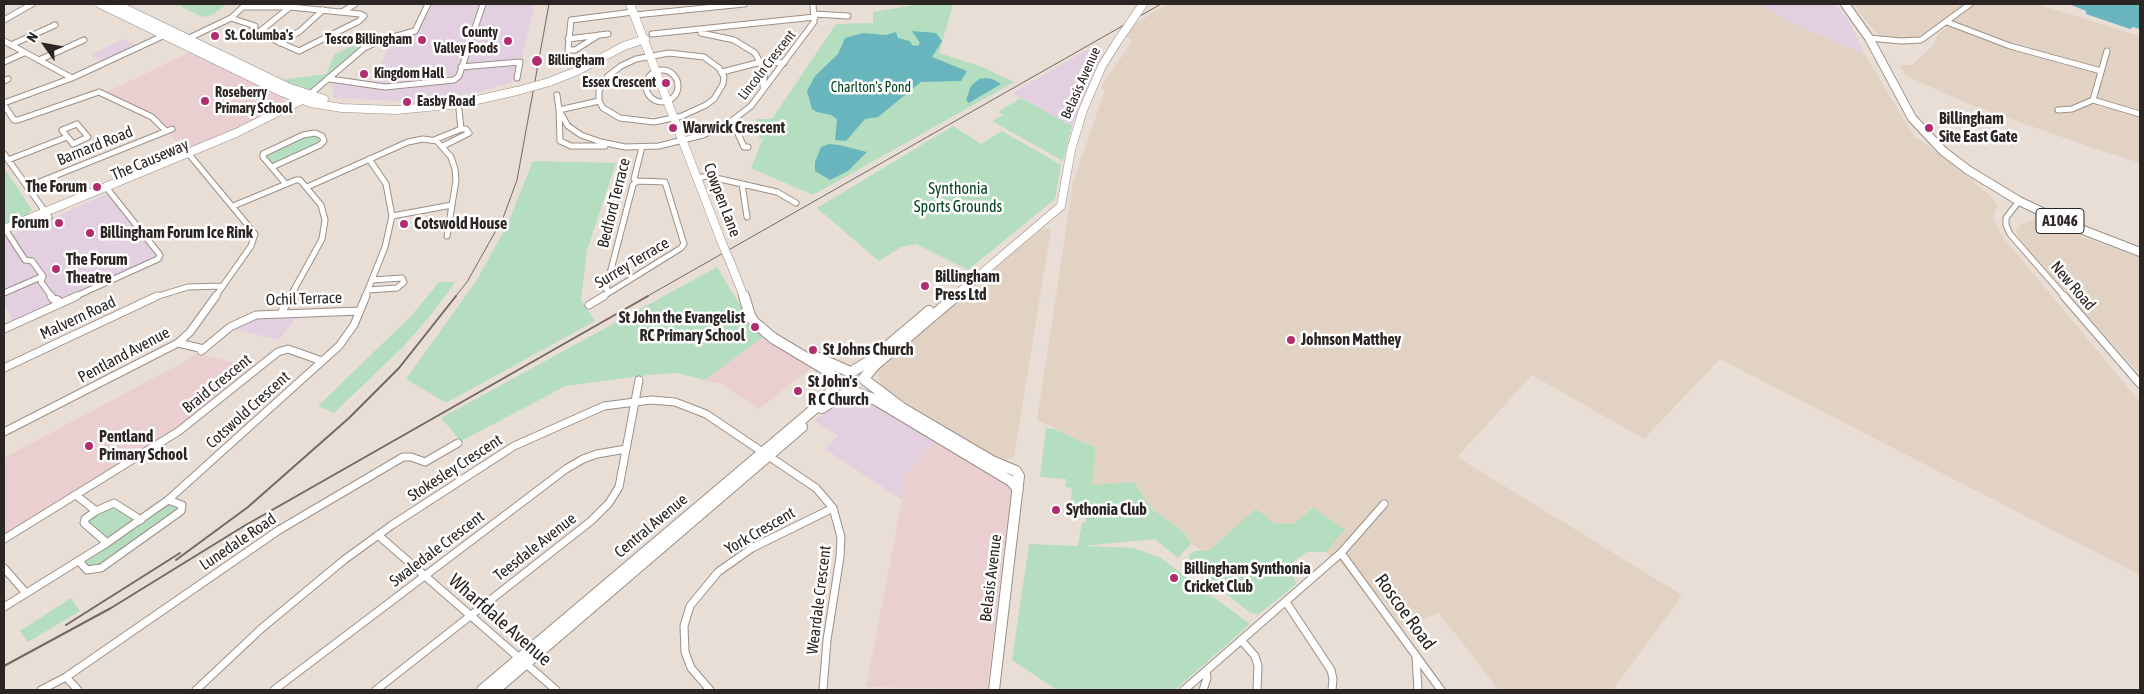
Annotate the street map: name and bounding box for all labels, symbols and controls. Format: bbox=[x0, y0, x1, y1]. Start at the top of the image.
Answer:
north arrow bbox=[20, 20, 70, 70]
place label: County Valley Foods bbox=[434, 25, 498, 58]
street label: Lincoln Crescent bbox=[735, 27, 799, 103]
place label: St. Columba's bbox=[225, 28, 293, 44]
text: N bbox=[23, 29, 41, 45]
marker: St. Columba's bbox=[209, 30, 221, 42]
place label: Tesco Billingham bbox=[325, 32, 412, 48]
marker: Tesco Billingham bbox=[416, 34, 428, 46]
marker: County Valley Foods bbox=[502, 35, 514, 47]
street label: Belasis Avenue bbox=[1058, 44, 1104, 122]
place label: Billingham bbox=[548, 53, 605, 69]
marker: Billingham bbox=[530, 54, 544, 68]
place label: Kingdom Hall bbox=[374, 66, 444, 82]
marker: Kingdom Hall bbox=[358, 68, 370, 80]
place label: Essex Crescent bbox=[582, 75, 656, 91]
marker: Essex Crescent bbox=[660, 77, 672, 89]
park label: Charlton's Pond bbox=[831, 80, 911, 96]
place label: Roseberry Primary School bbox=[215, 85, 292, 118]
place label: Easby Road bbox=[417, 94, 475, 110]
marker: Roseberry Primary School bbox=[199, 95, 211, 107]
marker: Easby Road bbox=[401, 96, 413, 108]
place label: Billingham Site East Gate bbox=[1939, 109, 2018, 147]
place label: Warwick Crescent bbox=[683, 118, 785, 138]
street label: Barnard Road bbox=[54, 122, 136, 170]
marker: Warwick Crescent bbox=[667, 122, 679, 134]
marker: Billingham Site East Gate bbox=[1923, 122, 1935, 134]
street label: The Causeway bbox=[108, 135, 192, 185]
street label: Bedford Terrace bbox=[594, 156, 634, 250]
street label: Cowpen Lane bbox=[699, 160, 745, 240]
place label: The Forum bbox=[25, 177, 87, 197]
park label: Synthonia Sports Grounds bbox=[914, 179, 1002, 217]
marker: The Forum bbox=[91, 181, 103, 193]
road number: A1046 bbox=[2036, 208, 2084, 234]
place label: Forum bbox=[11, 213, 49, 233]
place label: Cotswold House bbox=[414, 214, 507, 234]
marker: Forum bbox=[53, 217, 65, 229]
marker: Cotswold House bbox=[398, 218, 410, 230]
place label: Billingham Forum Ice Rink bbox=[100, 223, 253, 243]
marker: Billingham Forum Ice Rink bbox=[84, 227, 96, 239]
street label: Surrey Terrace bbox=[592, 233, 672, 293]
place label: The Forum Theatre bbox=[66, 250, 128, 288]
street label: New Road bbox=[2046, 258, 2100, 314]
marker: The Forum Theatre bbox=[50, 263, 62, 275]
place label: Billingham Press Ltd bbox=[935, 267, 1000, 305]
marker: Billingham Press Ltd bbox=[919, 280, 931, 292]
street label: Ochil Terrace bbox=[266, 288, 342, 310]
street label: Malvern Road bbox=[37, 292, 119, 344]
place label: St John the Evangelist RC Primary School bbox=[619, 308, 745, 346]
marker: St John the Evangelist RC Primary School bbox=[749, 321, 761, 333]
street label: Pentland Avenue bbox=[75, 323, 173, 387]
place label: Johnson Matthey bbox=[1301, 330, 1401, 350]
marker: Johnson Matthey bbox=[1285, 334, 1297, 346]
place label: St Johns Church bbox=[823, 340, 914, 360]
marker: St Johns Church bbox=[807, 344, 819, 356]
street label: Braid Crescent bbox=[179, 350, 255, 418]
street label: Cotswold Crescent bbox=[202, 367, 294, 453]
place label: St John's R C Church bbox=[808, 372, 869, 410]
marker: St John's R C Church bbox=[792, 385, 804, 397]
place label: Pentland Primary School bbox=[99, 427, 187, 465]
street label: Stokesley Crescent bbox=[404, 430, 506, 506]
marker: Pentland Primary School bbox=[83, 440, 95, 452]
street label: Central Avenue bbox=[611, 490, 691, 562]
place label: Sythonia Club bbox=[1066, 500, 1147, 520]
street label: York Crescent bbox=[721, 503, 799, 559]
marker: Sythonia Club bbox=[1050, 504, 1062, 516]
street label: Swaledale Crescent bbox=[386, 507, 488, 591]
street label: Lunedale Road bbox=[196, 509, 280, 575]
street label: Teesdale Avenue bbox=[490, 509, 580, 585]
street label: Belasis Avenue bbox=[976, 533, 1006, 623]
street label: Weardale Crescent bbox=[803, 544, 835, 656]
place label: Billingham Synthonia Cricket Club bbox=[1184, 559, 1311, 597]
street label: Wharfdale Avenue bbox=[444, 569, 556, 671]
street label: Roscoe Road bbox=[1370, 569, 1440, 655]
marker: Billingham Synthonia Cricket Club bbox=[1168, 572, 1180, 584]

